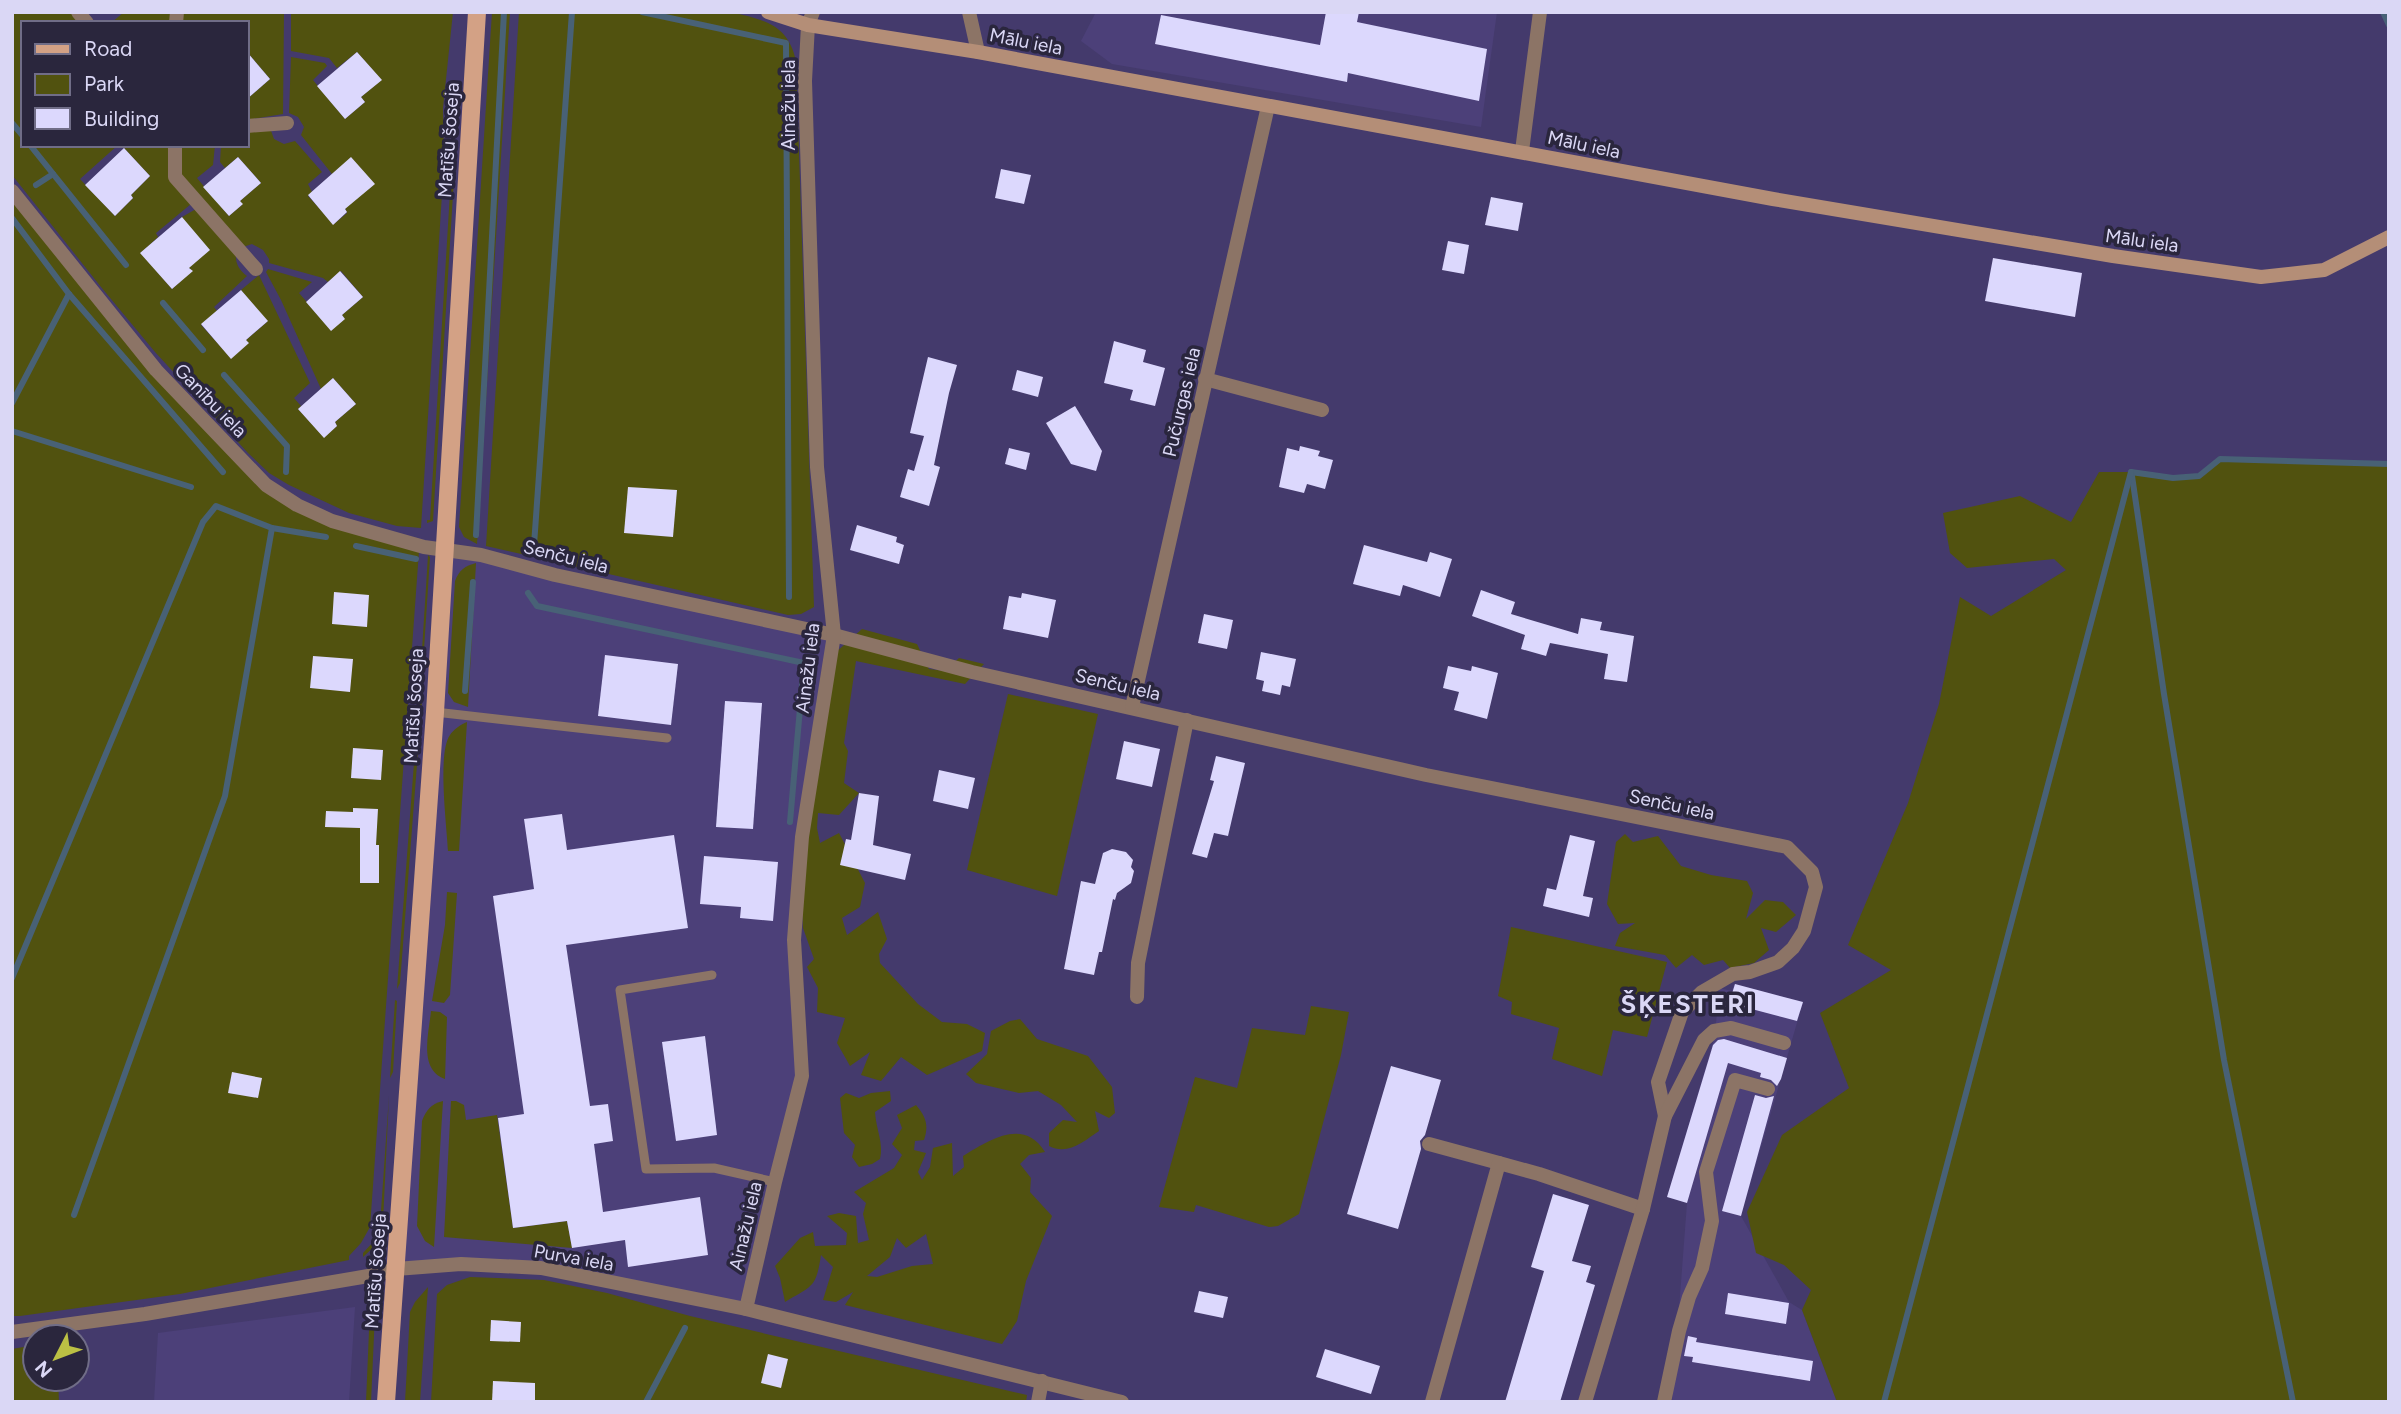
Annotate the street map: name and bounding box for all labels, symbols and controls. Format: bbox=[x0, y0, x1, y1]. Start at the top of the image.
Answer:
legend bbox=[21, 21, 248, 147]
street label: Mālu iela bbox=[987, 23, 1064, 60]
text: Road bbox=[84, 36, 132, 61]
street label: Ainažu iela bbox=[777, 60, 800, 150]
text: Park bbox=[84, 71, 125, 96]
street label: Matīšu šoseja bbox=[433, 82, 464, 198]
text: Building bbox=[84, 106, 159, 131]
street label: Mālu iela bbox=[1545, 126, 1622, 163]
street label: Mālu iela bbox=[2104, 224, 2180, 257]
street label: Pučurgas iela bbox=[1158, 345, 1205, 459]
street label: Ganību iela bbox=[170, 358, 252, 442]
street label: Senču iela bbox=[521, 535, 611, 578]
street label: Ainažu iela bbox=[791, 622, 824, 715]
street label: Matīšu šoseja bbox=[399, 648, 428, 764]
street label: Senču iela bbox=[1073, 664, 1163, 705]
street label: Senču iela bbox=[1627, 784, 1717, 825]
district label: ŠĶESTERI bbox=[1621, 988, 1755, 1020]
street label: Ainažu iela bbox=[724, 1179, 767, 1273]
street label: Matīšu šoseja bbox=[360, 1213, 391, 1329]
street label: Purva iela bbox=[532, 1239, 616, 1276]
north arrow bbox=[21, 1323, 91, 1393]
text: N bbox=[30, 1356, 57, 1382]

